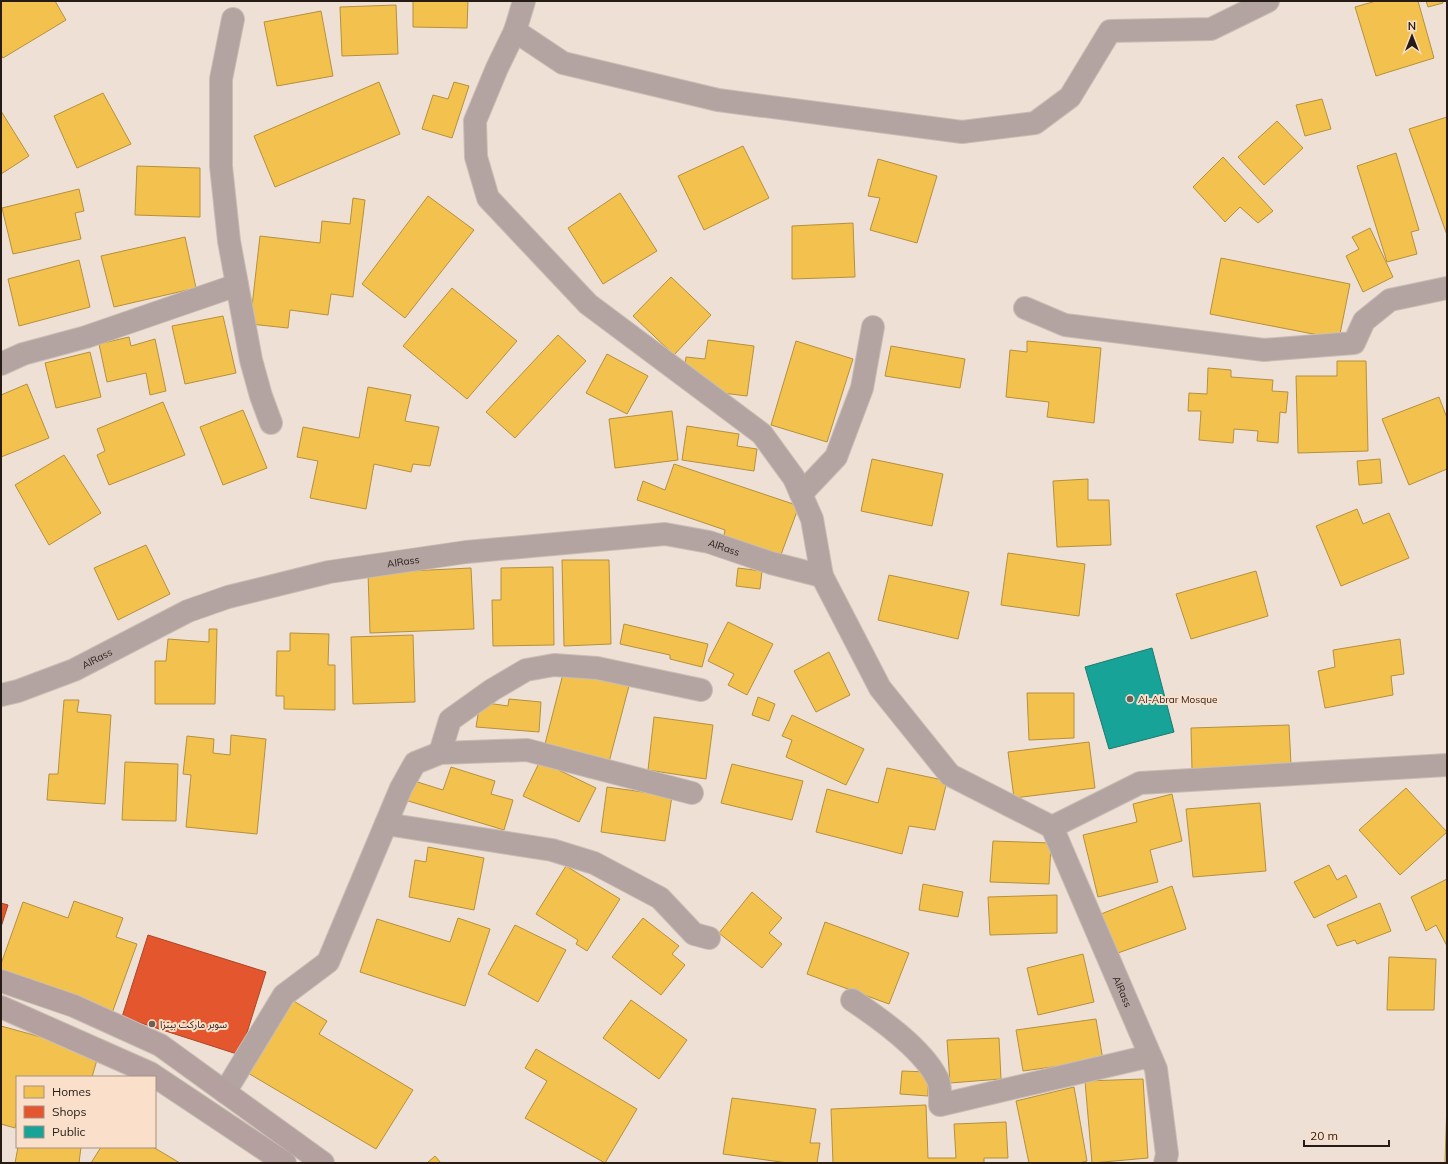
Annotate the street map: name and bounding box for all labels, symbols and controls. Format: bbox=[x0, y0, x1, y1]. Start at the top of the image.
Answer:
north arrow bbox=[1392, 16, 1432, 56]
text: N bbox=[1408, 19, 1416, 33]
street label: AlRass bbox=[707, 536, 742, 559]
street label: AlRass bbox=[386, 552, 420, 570]
street label: AlRass bbox=[79, 645, 114, 671]
place label: Al-Abrar Mosque bbox=[1138, 693, 1217, 706]
marker: Al-Abrar Mosque bbox=[1125, 694, 1135, 704]
street label: AlRass bbox=[1110, 974, 1135, 1009]
place label: سوبر ماركت بيتزا bbox=[160, 1018, 227, 1031]
marker: سوبر ماركت بيتزا bbox=[147, 1019, 157, 1029]
legend bbox=[16, 1076, 156, 1148]
text: Homes bbox=[52, 1084, 91, 1099]
text: Shops bbox=[52, 1104, 87, 1119]
scale bar bbox=[1304, 1122, 1389, 1148]
text: Public bbox=[52, 1124, 86, 1139]
text: 20 m bbox=[1310, 1128, 1338, 1143]

